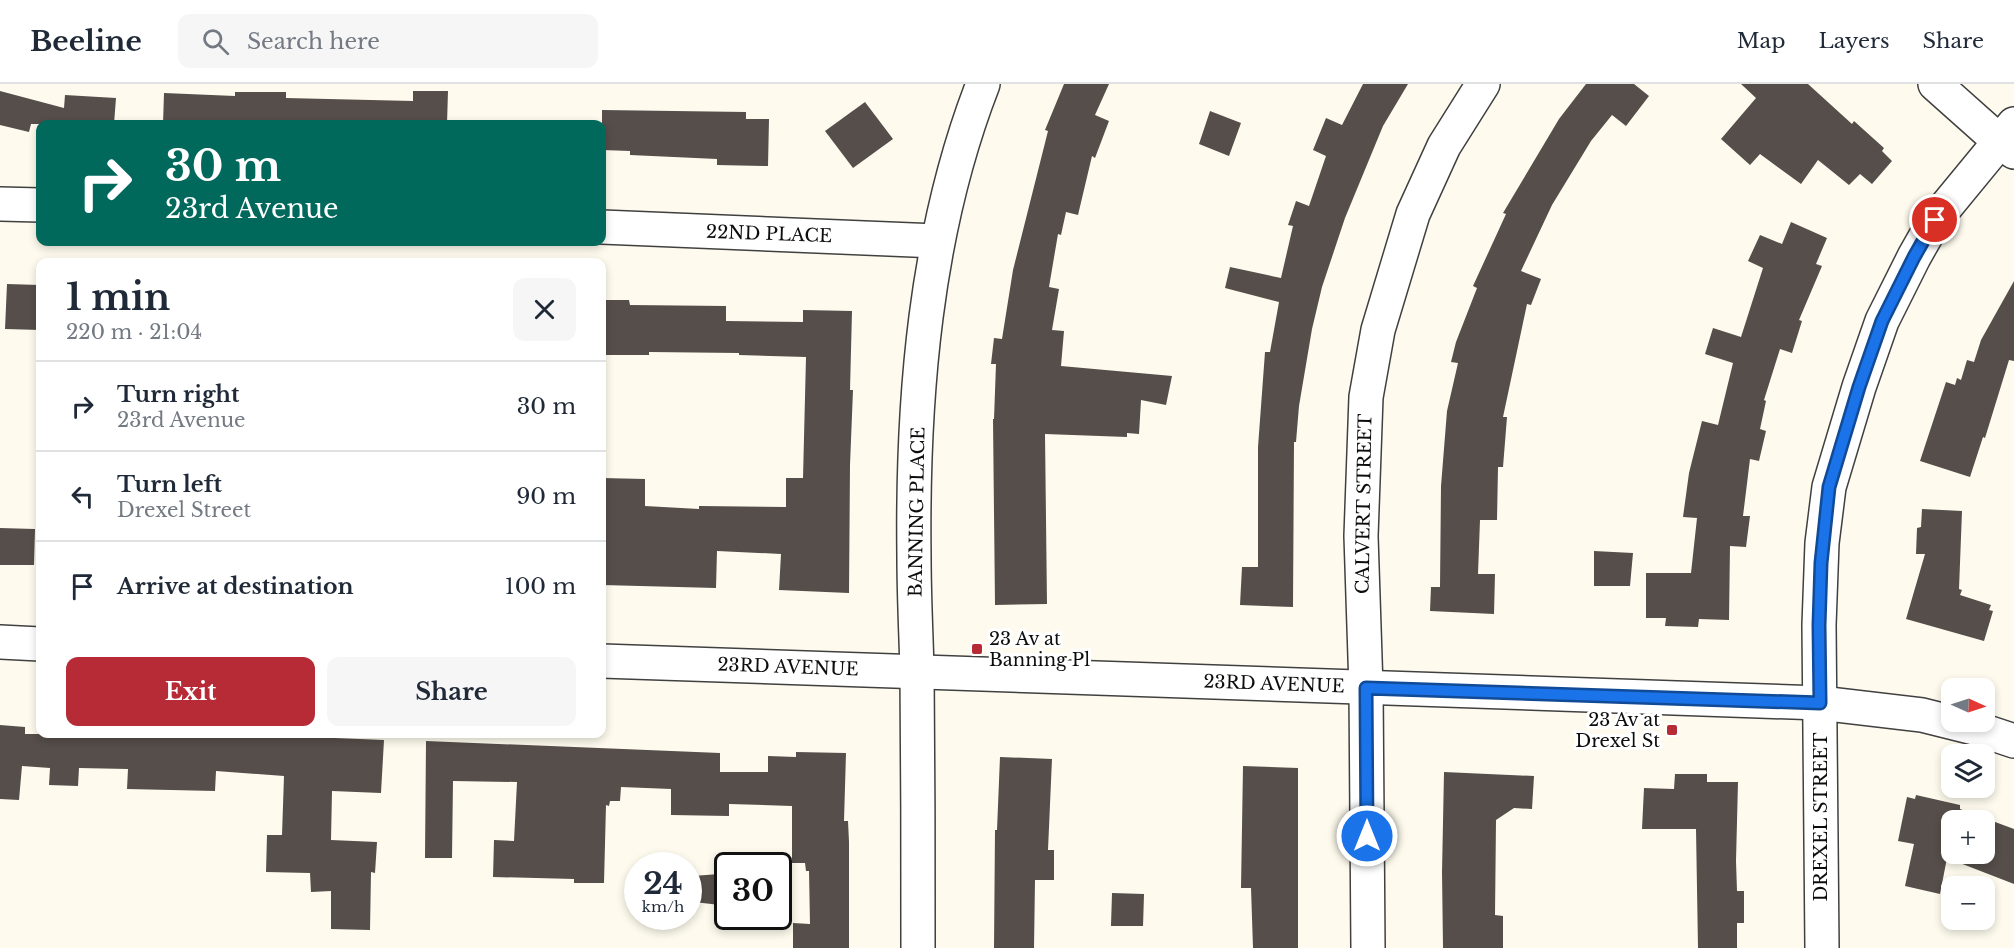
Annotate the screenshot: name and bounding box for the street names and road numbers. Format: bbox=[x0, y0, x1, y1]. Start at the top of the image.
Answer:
street label: 22ND PLACE bbox=[706, 221, 832, 247]
street label: CALVERT STREET bbox=[1351, 413, 1377, 594]
street label: BANNING PLACE bbox=[905, 427, 929, 597]
street label: 23RD AVENUE bbox=[717, 654, 859, 680]
street label: 23RD AVENUE bbox=[1203, 671, 1345, 697]
street label: DREXEL STREET bbox=[1810, 732, 1832, 902]

